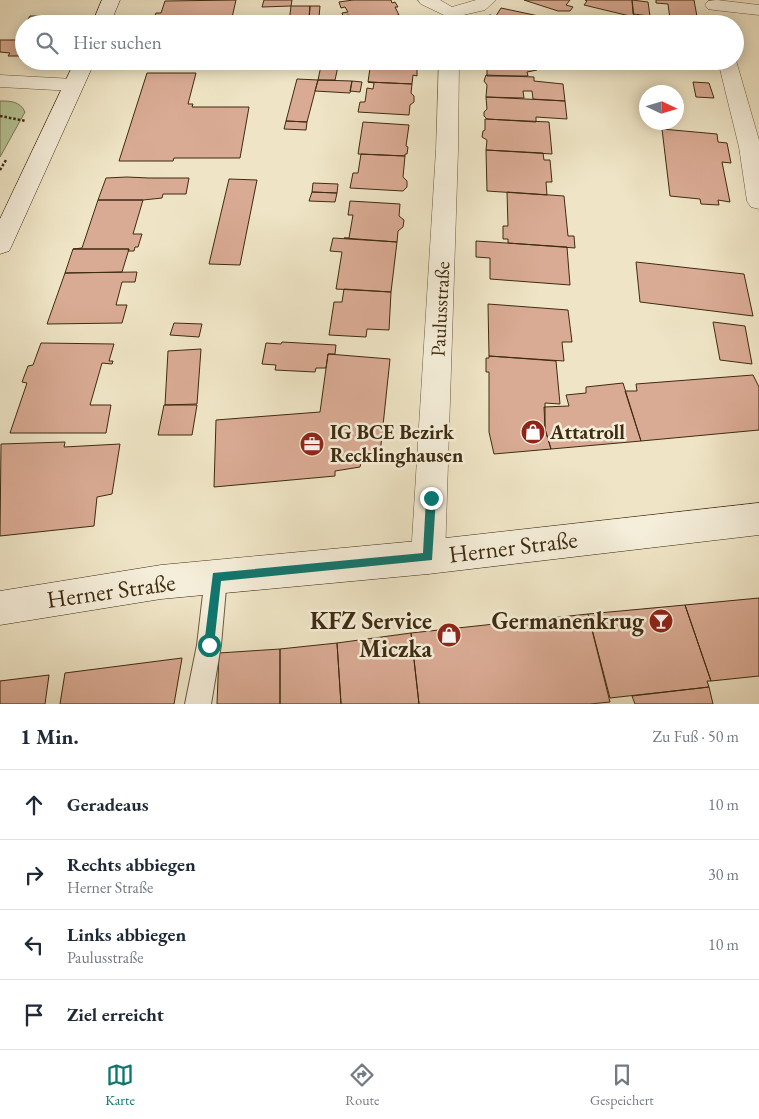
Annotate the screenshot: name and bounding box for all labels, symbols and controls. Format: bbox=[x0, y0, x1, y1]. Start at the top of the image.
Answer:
search box bbox=[15, 15, 744, 70]
icon: search bbox=[33, 29, 61, 57]
text: Hier suchen bbox=[73, 30, 162, 55]
north arrow bbox=[639, 85, 684, 130]
street label: Paulusstraße bbox=[425, 260, 455, 357]
place label: IG BCE Bezirk Recklinghausen bbox=[330, 419, 463, 468]
shop icon: Attatroll bbox=[520, 419, 546, 445]
place label: Attatroll bbox=[549, 419, 625, 445]
office icon: IG BCE Bezirk Recklinghausen bbox=[299, 431, 325, 457]
route end bbox=[420, 487, 443, 510]
street label: Herner Straße bbox=[447, 523, 579, 570]
street label: Herner Straße bbox=[45, 566, 177, 615]
place label: KFZ Service Miczka bbox=[310, 605, 432, 664]
place label: Germanenkrug bbox=[491, 605, 645, 637]
bar icon: Germanenkrug bbox=[648, 608, 674, 634]
shop icon: KFZ Service Miczka bbox=[436, 622, 462, 648]
route start bbox=[198, 634, 221, 657]
text: 1 Min. bbox=[20, 723, 79, 750]
text: Zu Fuß · 50 m bbox=[652, 726, 739, 747]
icon: ahead bbox=[20, 791, 48, 819]
text: Geradeaus bbox=[67, 792, 149, 817]
text: 10 m bbox=[708, 794, 739, 815]
text: Rechts abbiegen bbox=[67, 852, 196, 877]
icon: right bbox=[20, 861, 48, 889]
text: 30 m bbox=[708, 864, 739, 885]
text: Herner Straße bbox=[67, 877, 153, 898]
text: Links abbiegen bbox=[67, 922, 186, 947]
icon: left bbox=[20, 931, 48, 959]
text: 10 m bbox=[708, 934, 739, 955]
text: Paulusstraße bbox=[67, 947, 144, 968]
icon: arrive bbox=[20, 1001, 48, 1029]
text: Ziel erreicht bbox=[67, 1002, 164, 1027]
tab: Karte bbox=[105, 1061, 135, 1109]
tab: Route bbox=[345, 1061, 379, 1109]
tab: Gespeichert bbox=[590, 1061, 654, 1109]

